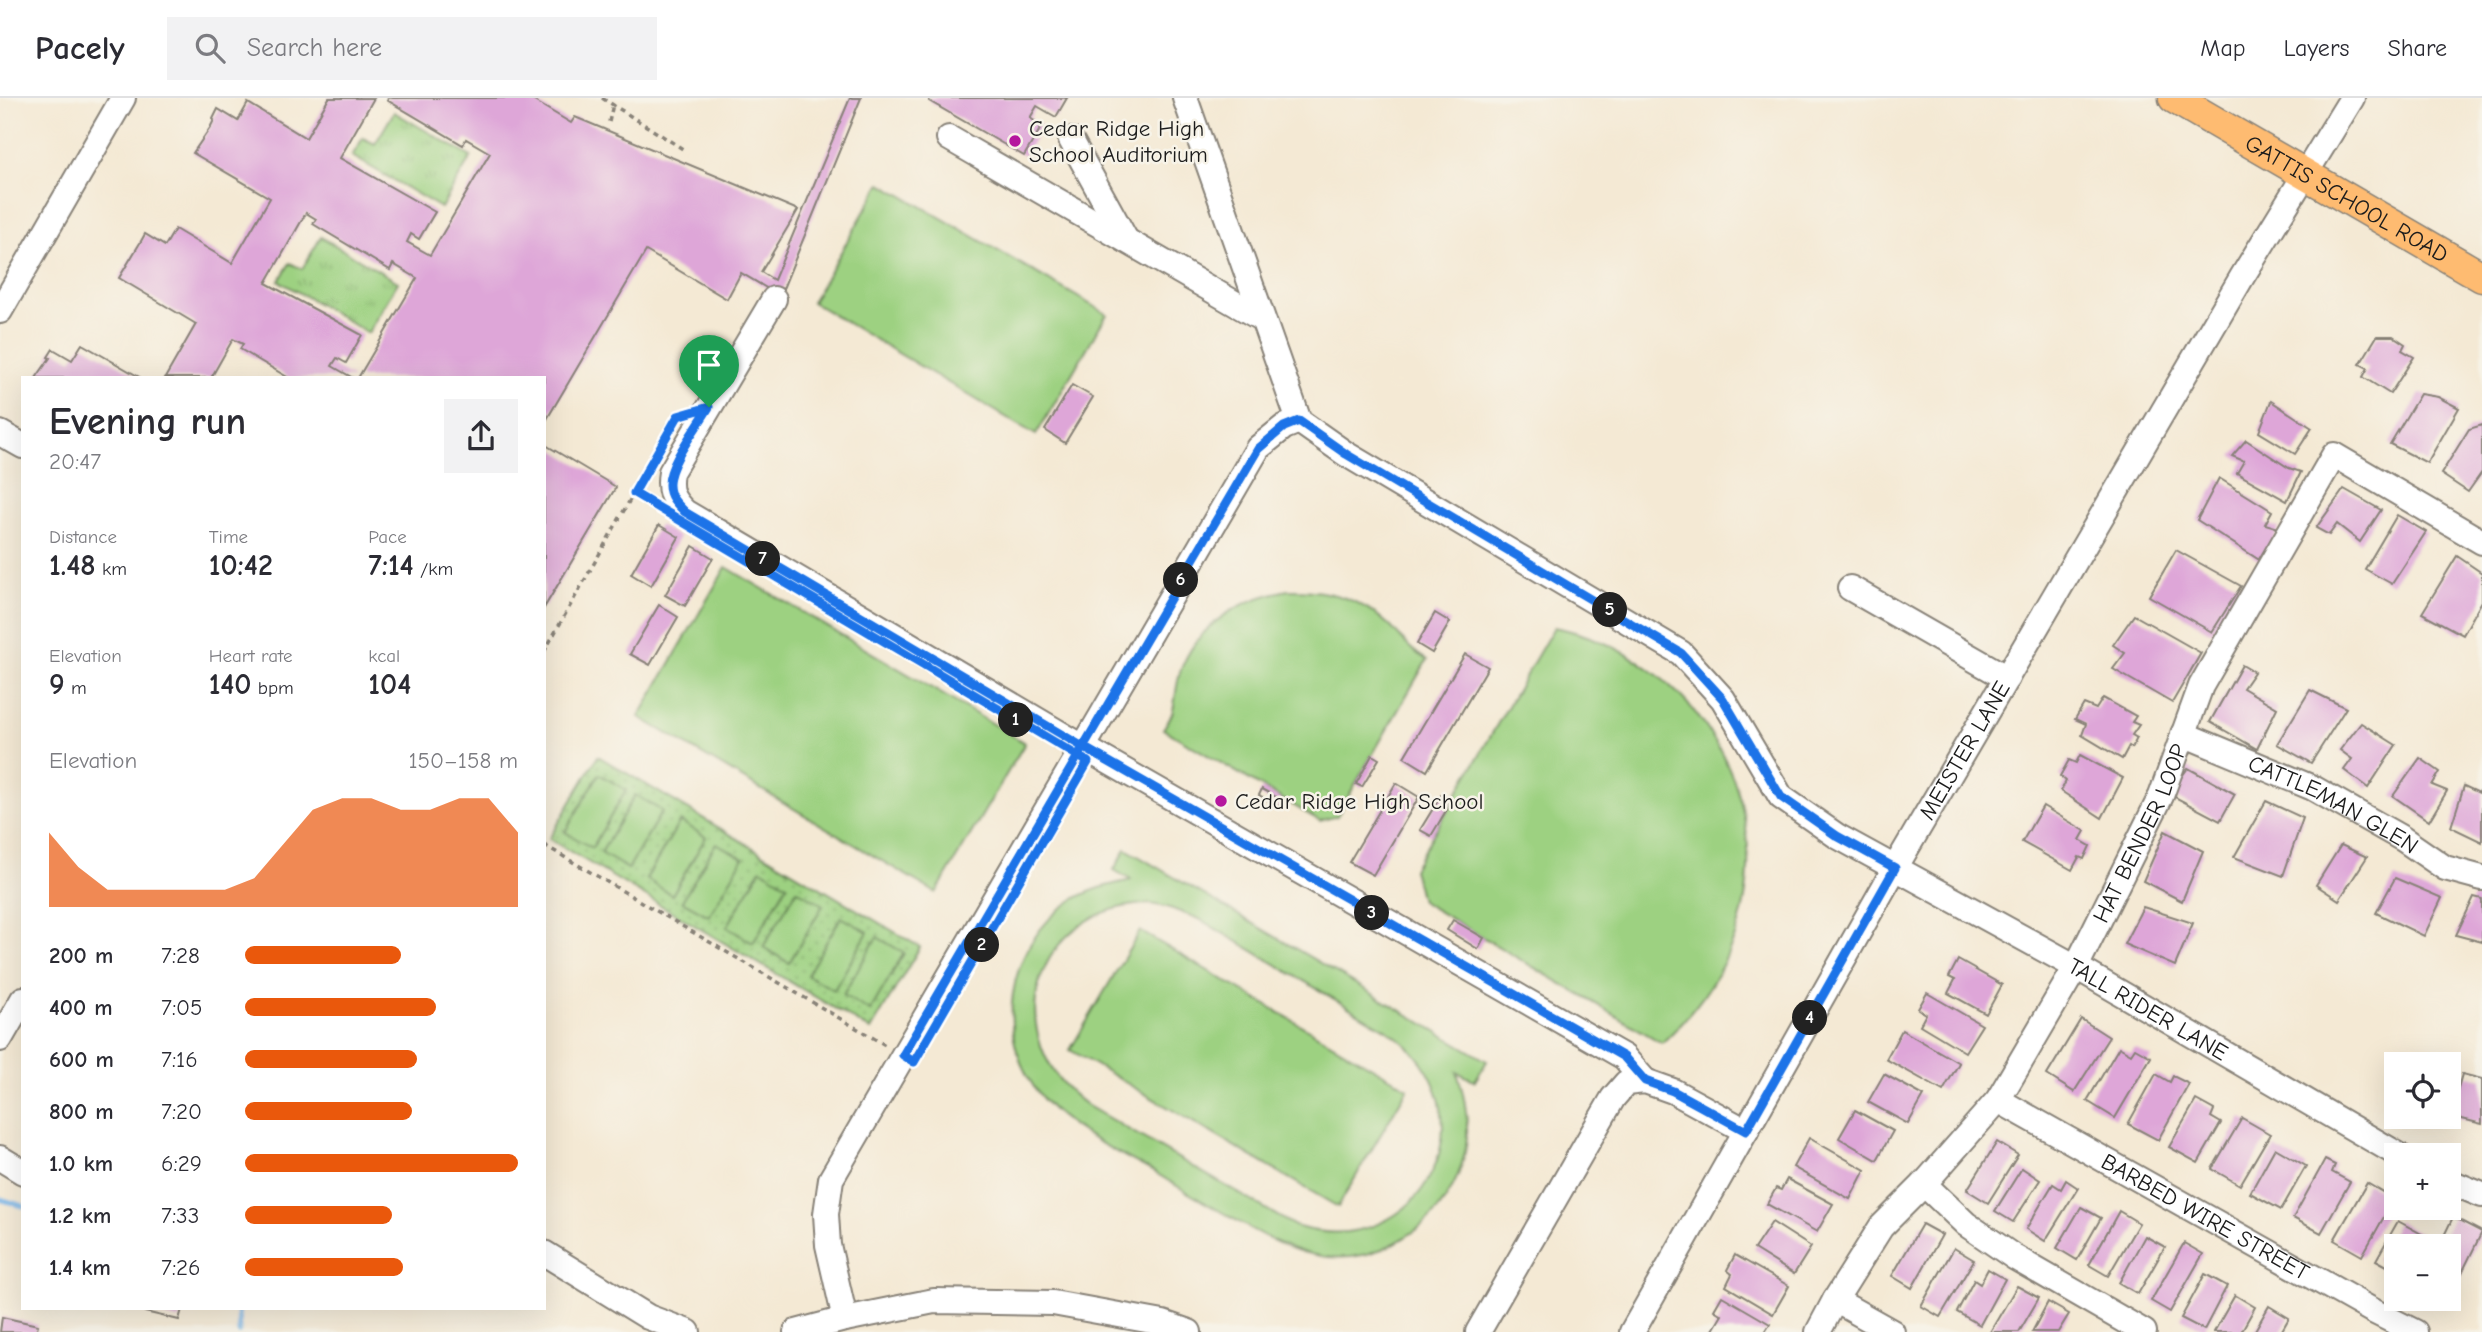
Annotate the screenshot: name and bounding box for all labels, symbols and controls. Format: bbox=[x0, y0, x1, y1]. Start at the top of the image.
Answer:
search box bbox=[167, 17, 657, 80]
text: Pacely bbox=[35, 29, 125, 67]
icon: search bbox=[191, 29, 229, 67]
text: Search here bbox=[247, 33, 382, 63]
text: Map bbox=[2200, 34, 2246, 62]
text: Layers bbox=[2284, 34, 2349, 62]
text: Share bbox=[2387, 34, 2447, 62]
place label: Cedar Ridge High School Auditorium bbox=[1029, 115, 1208, 168]
street label: GATTIS SCHOOL ROAD bbox=[2240, 129, 2453, 268]
marker: Cedar Ridge High School Auditorium bbox=[1007, 133, 1023, 149]
pin bbox=[679, 335, 739, 407]
icon: arrive bbox=[690, 346, 728, 384]
button: share bbox=[444, 399, 518, 473]
text: Evening run bbox=[49, 400, 246, 444]
text: 20:47 bbox=[49, 448, 101, 475]
text: Distance bbox=[49, 526, 117, 548]
text: Time bbox=[209, 526, 248, 548]
text: Pace bbox=[368, 526, 407, 548]
pin: 7 bbox=[746, 542, 780, 576]
text: 7 bbox=[758, 547, 767, 569]
text: 1.48 bbox=[49, 548, 96, 583]
text: 10:42 bbox=[209, 548, 273, 583]
text: 7:14 bbox=[368, 548, 414, 583]
text: km bbox=[96, 558, 127, 580]
text: /km bbox=[414, 558, 453, 580]
pin: 6 bbox=[1164, 562, 1198, 598]
text: 6 bbox=[1176, 568, 1185, 590]
pin: 5 bbox=[1592, 592, 1628, 628]
text: 5 bbox=[1604, 598, 1615, 620]
text: Elevation bbox=[49, 645, 122, 667]
text: Heart rate bbox=[209, 645, 292, 667]
text: kcal bbox=[368, 645, 400, 667]
text: 9 bbox=[49, 667, 65, 702]
text: 140 bbox=[209, 667, 251, 702]
text: 104 bbox=[368, 667, 411, 702]
street label: MEISTER LANE bbox=[1913, 676, 2015, 824]
text: m bbox=[65, 677, 87, 699]
text: bpm bbox=[251, 677, 294, 699]
pin: 1 bbox=[998, 702, 1034, 738]
text: 1 bbox=[1012, 708, 1019, 730]
street label: HAT BENDER LOOP bbox=[2087, 740, 2192, 927]
text: Elevation bbox=[49, 747, 137, 774]
text: 150–158 m bbox=[408, 747, 518, 774]
street label: CATTLEMAN GLEN bbox=[2244, 749, 2424, 859]
place label: Cedar Ridge High School bbox=[1235, 788, 1484, 815]
marker: Cedar Ridge High School bbox=[1213, 793, 1229, 809]
pin: 3 bbox=[1354, 896, 1390, 930]
text: 3 bbox=[1367, 901, 1376, 923]
pin: 2 bbox=[964, 928, 1000, 962]
text: 2 bbox=[977, 933, 986, 955]
text: 200 m bbox=[49, 942, 113, 969]
text: 7:28 bbox=[161, 942, 200, 969]
street label: TALL RIDER LANE bbox=[2064, 952, 2233, 1066]
text: 400 m bbox=[49, 994, 113, 1021]
text: 7:05 bbox=[161, 994, 203, 1021]
pin: 4 bbox=[1792, 1000, 1828, 1035]
text: 4 bbox=[1805, 1006, 1814, 1028]
text: 600 m bbox=[49, 1046, 114, 1073]
text: 7:16 bbox=[161, 1046, 198, 1073]
map controls bbox=[2384, 1052, 2461, 1311]
button: locate bbox=[2384, 1052, 2461, 1129]
text: 800 m bbox=[49, 1098, 114, 1125]
text: 7:20 bbox=[161, 1098, 202, 1125]
button: + bbox=[2384, 1143, 2461, 1220]
street label: BARBED WIRE STREET bbox=[2097, 1148, 2314, 1286]
text: 1.0 km bbox=[49, 1150, 113, 1177]
text: 6:29 bbox=[161, 1150, 202, 1177]
text: 1.2 km bbox=[49, 1202, 111, 1229]
text: 7:33 bbox=[161, 1202, 199, 1229]
button: − bbox=[2384, 1234, 2461, 1311]
text: 1.4 km bbox=[49, 1254, 111, 1281]
text: 7:26 bbox=[161, 1254, 201, 1281]

